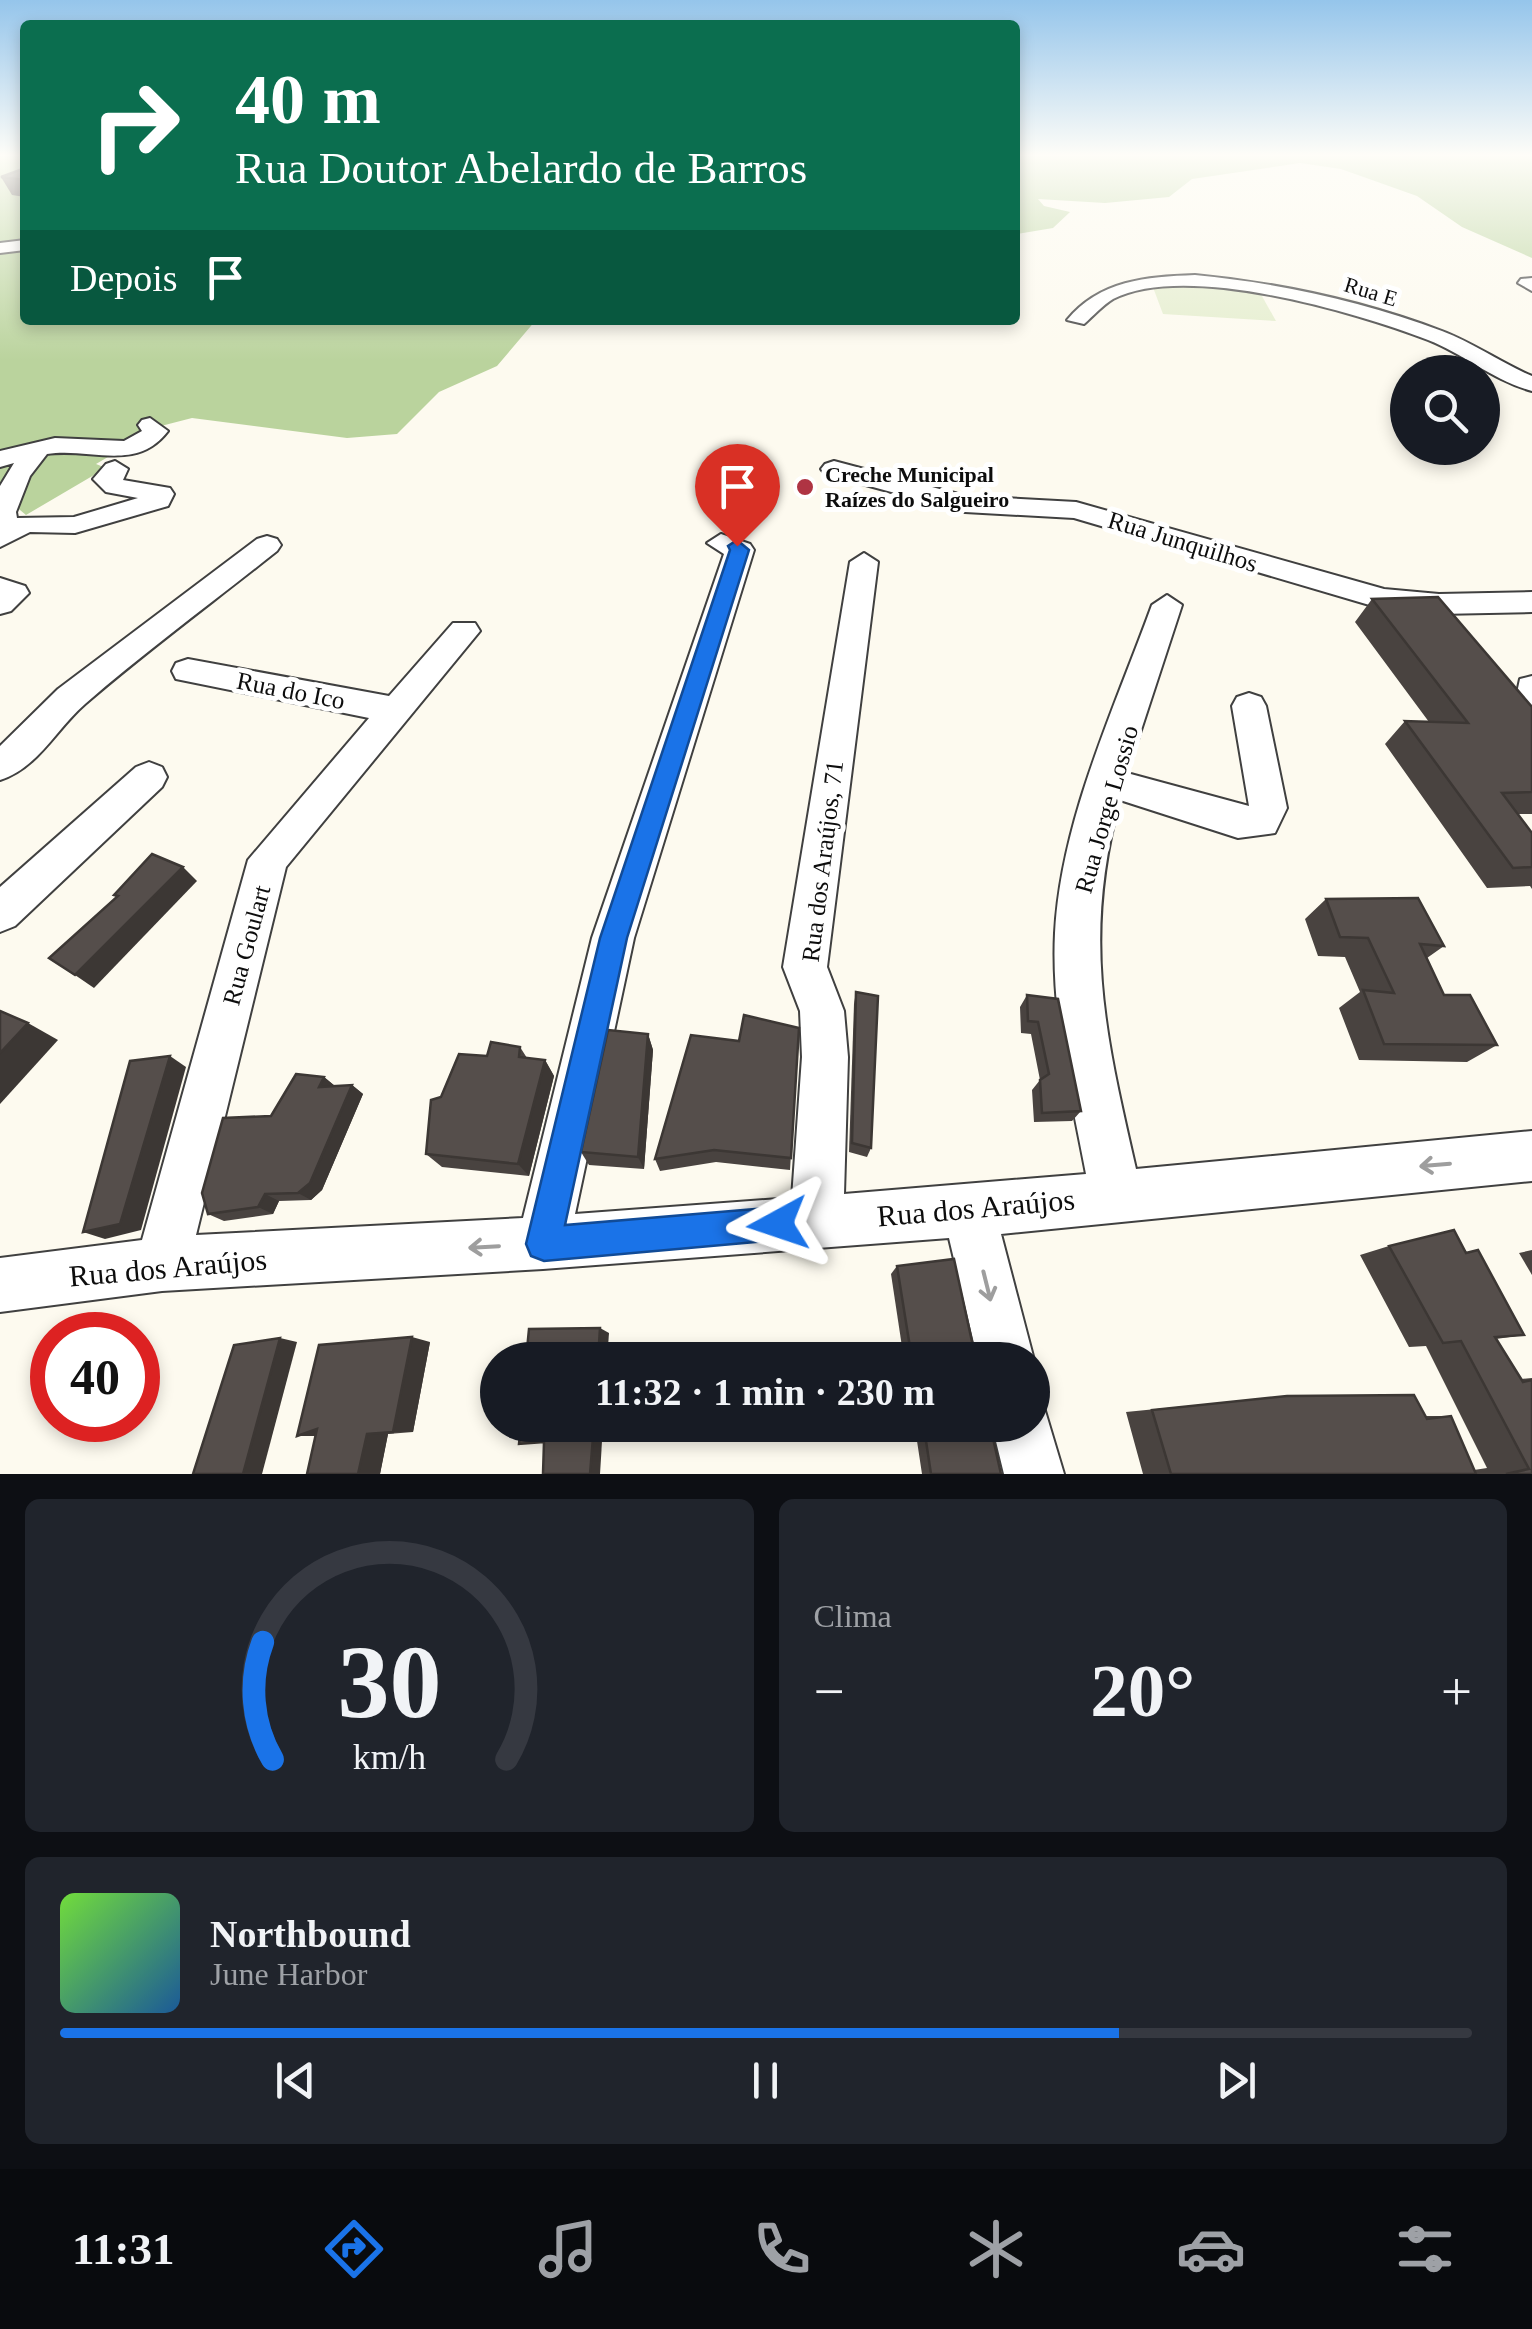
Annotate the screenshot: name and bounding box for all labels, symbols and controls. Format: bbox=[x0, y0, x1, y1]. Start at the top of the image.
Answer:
icon: right bbox=[70, 60, 200, 190]
text: 40 m bbox=[235, 61, 381, 138]
text: Rua Doutor Abelardo de Barros bbox=[235, 143, 807, 193]
icon: arrive bbox=[198, 250, 253, 305]
text: Depois bbox=[70, 257, 178, 299]
street label: Rua E bbox=[1341, 272, 1401, 311]
map controls bbox=[1390, 355, 1500, 465]
button: search bbox=[1390, 355, 1500, 465]
pin bbox=[695, 444, 780, 547]
icon: arrive bbox=[710, 459, 765, 514]
place label: Creche Municipal Raízes do Salgueiro bbox=[825, 462, 1009, 512]
marker: Creche Municipal Raízes do Salgueiro bbox=[794, 476, 816, 498]
street label: Rua Junquilhos bbox=[1105, 506, 1261, 577]
street label: Rua do Ico bbox=[234, 667, 347, 714]
street label: Rua Jorge Lossio bbox=[1070, 722, 1143, 896]
street label: Rua dos Araújos, 71 bbox=[797, 759, 848, 963]
street label: Rua Goulart bbox=[218, 882, 275, 1008]
one-way arrow bbox=[1419, 1156, 1452, 1175]
position arrow bbox=[726, 1172, 830, 1276]
street label: Rua dos Araújos bbox=[876, 1182, 1076, 1233]
one-way arrow bbox=[468, 1238, 500, 1257]
street label: Rua dos Araújos bbox=[68, 1242, 268, 1293]
one-way arrow bbox=[979, 1269, 997, 1301]
speed limit sign: 40 bbox=[30, 1312, 160, 1442]
text: 11:32 · 1 min · 230 m bbox=[595, 1371, 935, 1413]
text: Clima bbox=[814, 1598, 892, 1634]
text: 30 bbox=[337, 1624, 441, 1739]
text: 20° bbox=[1090, 1649, 1195, 1732]
text: − bbox=[814, 1661, 845, 1722]
text: + bbox=[1441, 1661, 1472, 1722]
text: km/h bbox=[353, 1737, 426, 1777]
text: Northbound bbox=[210, 1913, 411, 1955]
text: June Harbor bbox=[210, 1956, 367, 1992]
icon: previous bbox=[268, 2053, 323, 2108]
icon: pause bbox=[738, 2053, 793, 2108]
icon: next bbox=[1209, 2053, 1264, 2108]
icon: directions bbox=[319, 2214, 389, 2284]
icon: music bbox=[533, 2214, 603, 2284]
icon: phone bbox=[747, 2214, 817, 2284]
icon: climate bbox=[961, 2214, 1031, 2284]
icon: car bbox=[1176, 2214, 1246, 2284]
icon: filters bbox=[1390, 2214, 1460, 2284]
text: 11:31 bbox=[72, 2224, 175, 2274]

